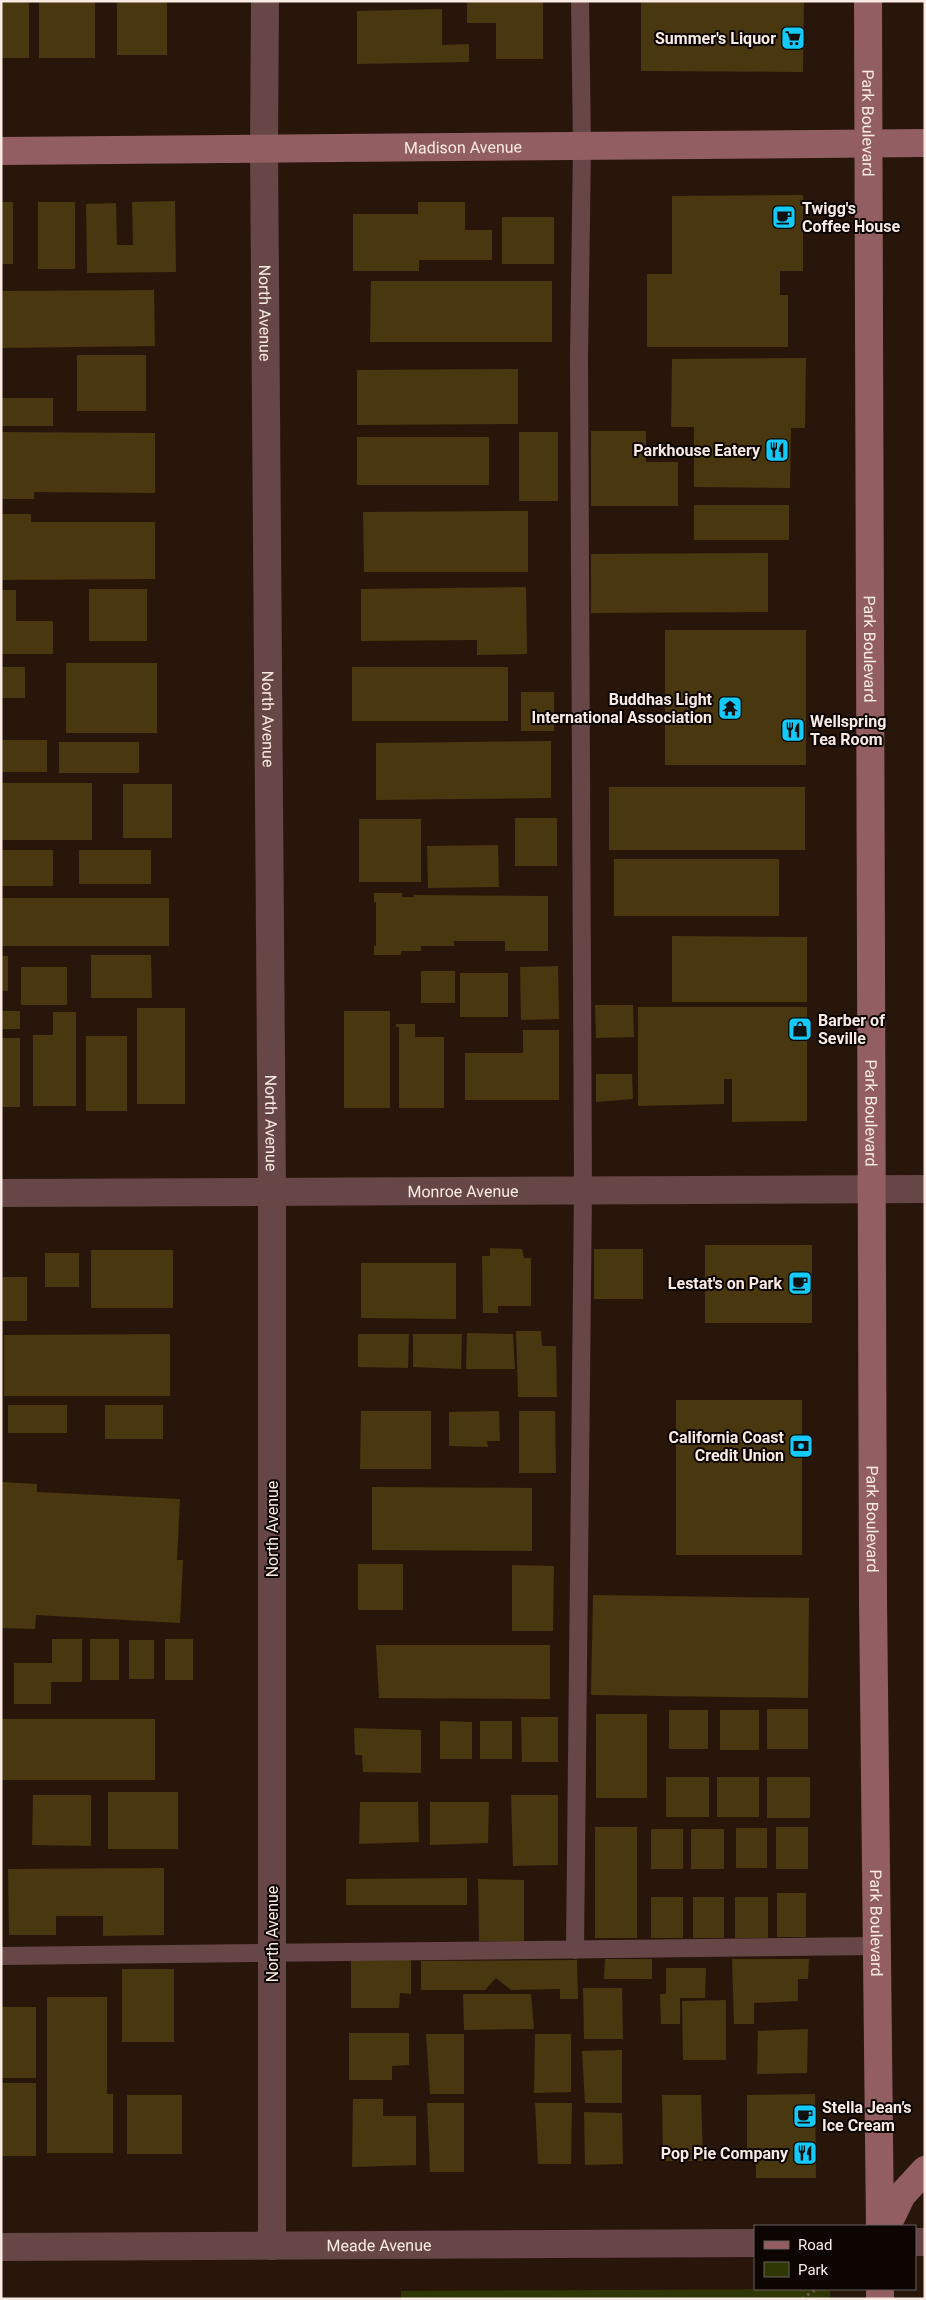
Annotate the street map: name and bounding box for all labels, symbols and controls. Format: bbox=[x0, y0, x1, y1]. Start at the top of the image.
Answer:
supermarket icon: Summer's Liquor bbox=[780, 25, 806, 51]
place label: Summer's Liquor bbox=[655, 29, 776, 48]
street label: Park Boulevard bbox=[858, 69, 878, 177]
street label: Madison Avenue bbox=[404, 137, 522, 158]
place label: Twigg's Coffee House bbox=[802, 199, 901, 236]
cafe icon: Twigg's Coffee House bbox=[771, 204, 797, 230]
street label: North Avenue bbox=[255, 265, 275, 361]
restaurant icon: Parkhouse Eatery bbox=[764, 437, 790, 463]
place label: Parkhouse Eatery bbox=[633, 441, 761, 460]
street label: Park Boulevard bbox=[860, 595, 879, 703]
street label: North Avenue bbox=[258, 671, 278, 767]
place label: Buddhas Light International Association bbox=[531, 690, 713, 727]
temple icon: Buddhas Light International Association bbox=[717, 695, 743, 721]
place label: Wellspring Tea Room bbox=[810, 712, 886, 749]
restaurant icon: Wellspring Tea Room bbox=[780, 717, 806, 743]
place label: Barber of Seville bbox=[818, 1011, 885, 1048]
shop icon: Barber of Seville bbox=[787, 1016, 813, 1042]
street label: Park Boulevard bbox=[861, 1059, 881, 1167]
street label: North Avenue bbox=[261, 1075, 281, 1171]
street label: Monroe Avenue bbox=[407, 1182, 519, 1201]
cafe icon: Lestat's on Park bbox=[787, 1270, 813, 1296]
place label: Lestat's on Park bbox=[668, 1274, 782, 1293]
place label: California Coast Credit Union bbox=[668, 1428, 785, 1465]
bank icon: California Coast Credit Union bbox=[788, 1433, 814, 1459]
street label: Park Boulevard bbox=[863, 1465, 882, 1573]
street label: North Avenue bbox=[263, 1481, 282, 1577]
street label: Park Boulevard bbox=[866, 1869, 886, 1977]
street label: North Avenue bbox=[263, 1886, 282, 1982]
place label: Stella Jean’s Ice Cream bbox=[822, 2098, 912, 2135]
cafe icon: Stella Jean’s Ice Cream bbox=[792, 2103, 818, 2129]
restaurant icon: Pop Pie Company bbox=[792, 2140, 818, 2166]
place label: Pop Pie Company bbox=[661, 2144, 789, 2163]
legend bbox=[754, 2225, 916, 2290]
street label: Meade Avenue bbox=[326, 2236, 432, 2255]
text: Road bbox=[798, 2236, 832, 2254]
text: Park bbox=[798, 2261, 829, 2279]

